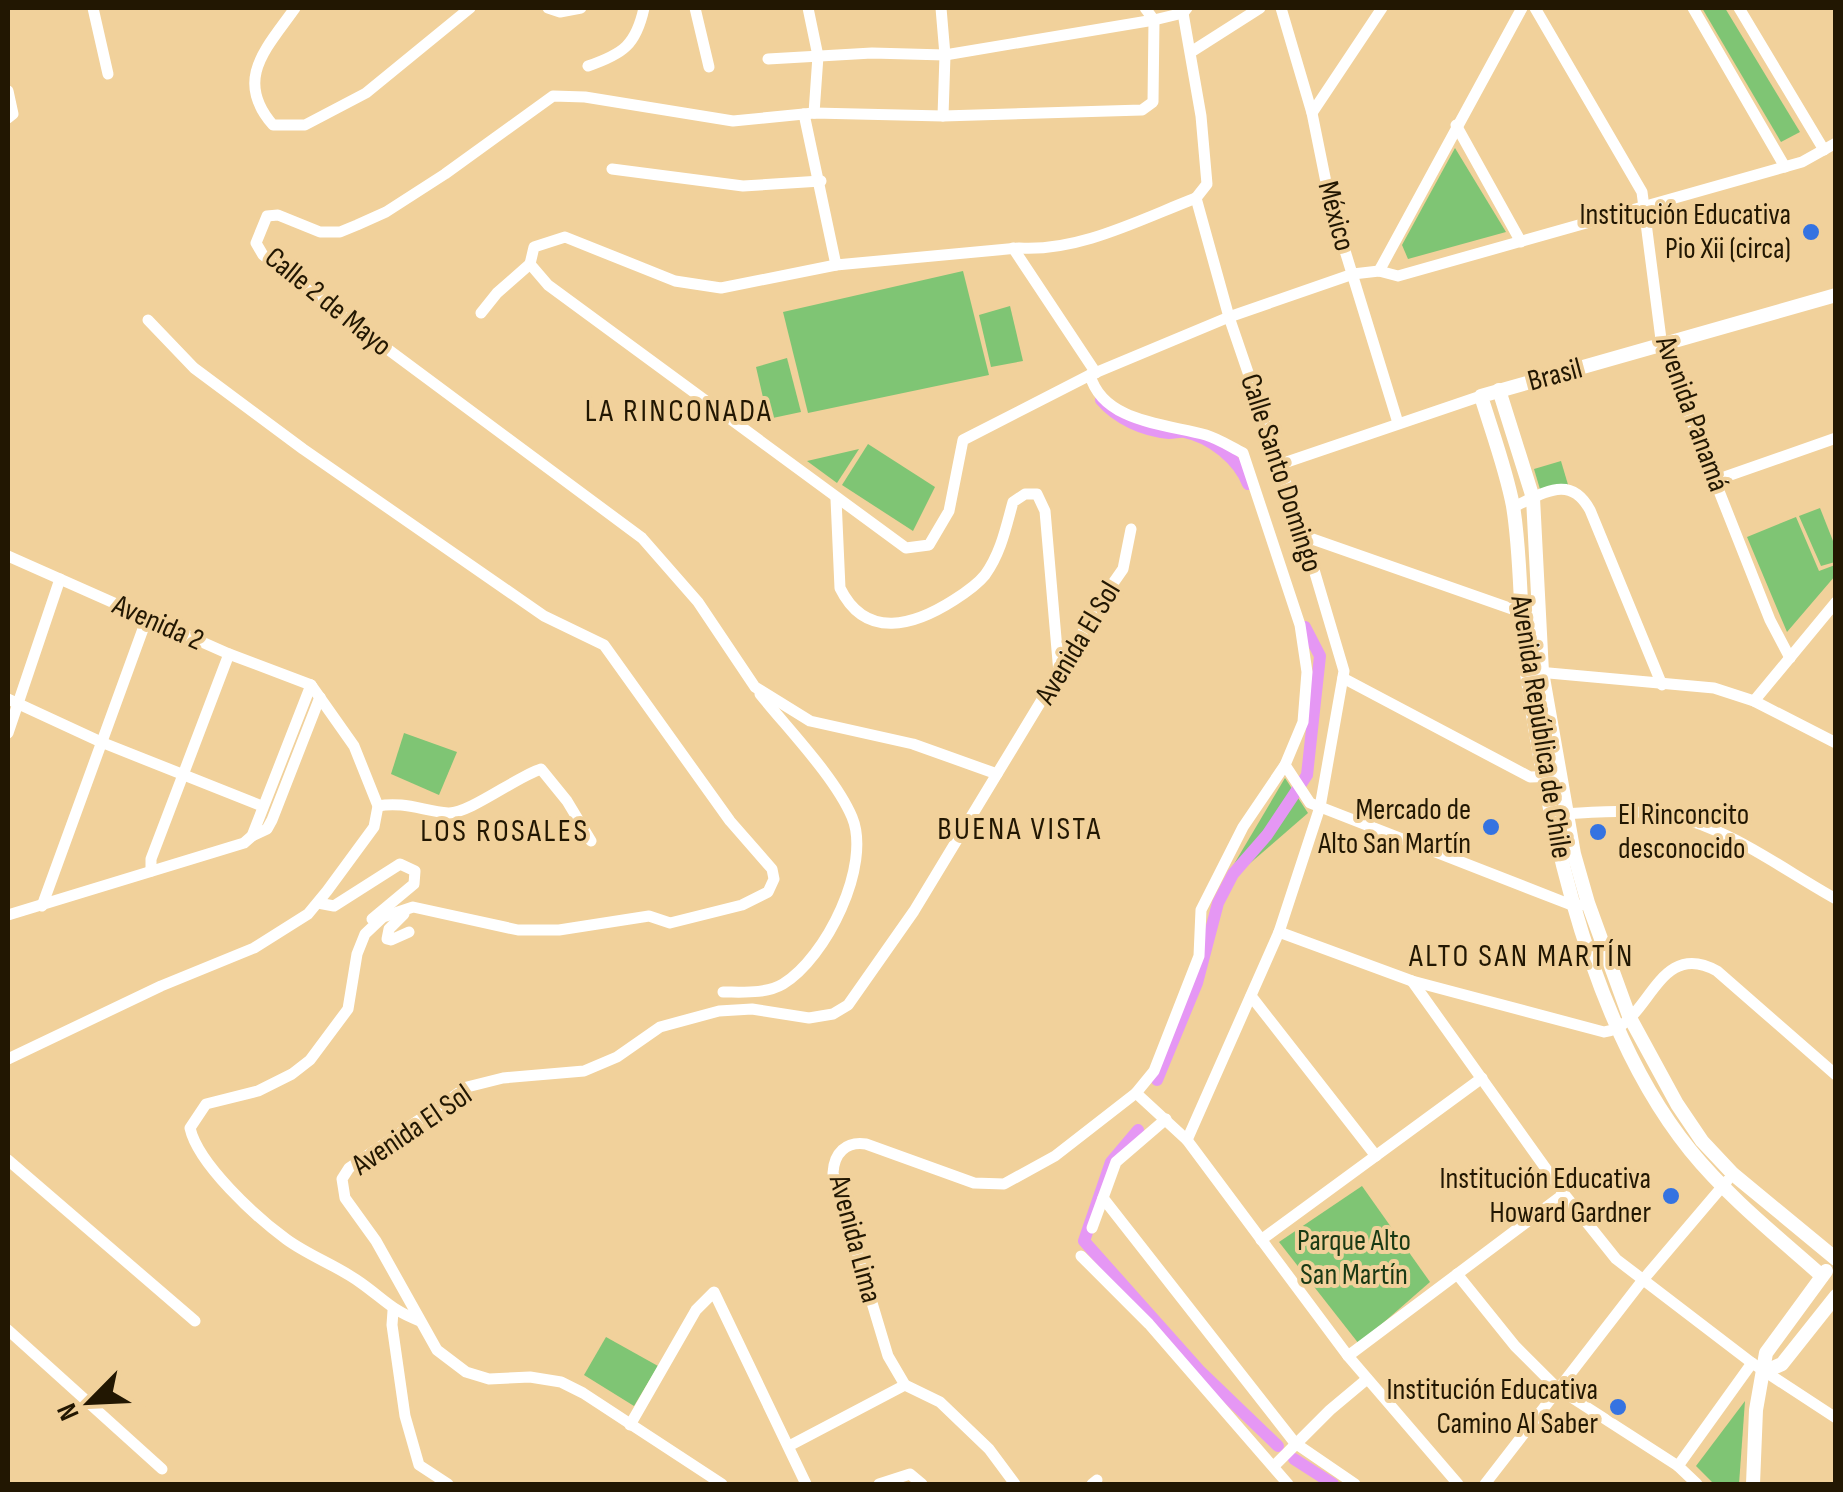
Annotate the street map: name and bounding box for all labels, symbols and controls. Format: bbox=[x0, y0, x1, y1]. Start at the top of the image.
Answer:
street label: México bbox=[1309, 177, 1363, 255]
place label: Institución Educativa Pio Xii (circa) bbox=[1579, 197, 1791, 267]
marker: Institución Educativa Pio Xii (circa) bbox=[1800, 221, 1822, 243]
street label: Calle 2 de Mayo bbox=[257, 240, 399, 364]
street label: Avenida Panamá bbox=[1647, 331, 1737, 496]
street label: Brasil bbox=[1524, 350, 1586, 400]
street label: Calle Santo Domingo bbox=[1232, 369, 1330, 577]
district label: LA RINCONADA bbox=[585, 392, 773, 431]
street label: Avenida El Sol bbox=[1027, 575, 1129, 712]
street label: Avenida 2 bbox=[106, 587, 209, 659]
street label: Avenida República de Chile bbox=[1502, 592, 1580, 861]
place label: Mercado de Alto San Martín bbox=[1317, 792, 1471, 862]
place label: El Rinconcito desconocido bbox=[1618, 797, 1749, 867]
district label: BUENA VISTA bbox=[937, 810, 1103, 849]
district label: LOS ROSALES bbox=[420, 812, 590, 851]
marker: Mercado de Alto San Martín bbox=[1480, 816, 1502, 838]
marker: El Rinconcito desconocido bbox=[1587, 821, 1609, 843]
district label: ALTO SAN MARTÍN bbox=[1408, 937, 1635, 976]
street label: Avenida El Sol bbox=[344, 1077, 479, 1184]
place label: Institución Educativa Howard Gardner bbox=[1439, 1161, 1651, 1231]
street label: Avenida Lima bbox=[820, 1170, 889, 1307]
marker: Institución Educativa Howard Gardner bbox=[1660, 1185, 1682, 1207]
park label: Parque Alto San Martín bbox=[1297, 1223, 1411, 1293]
north arrow bbox=[40, 1352, 140, 1452]
place label: Institución Educativa Camino Al Saber bbox=[1386, 1372, 1598, 1442]
marker: Institución Educativa Camino Al Saber bbox=[1607, 1396, 1629, 1418]
text: N bbox=[50, 1398, 87, 1425]

